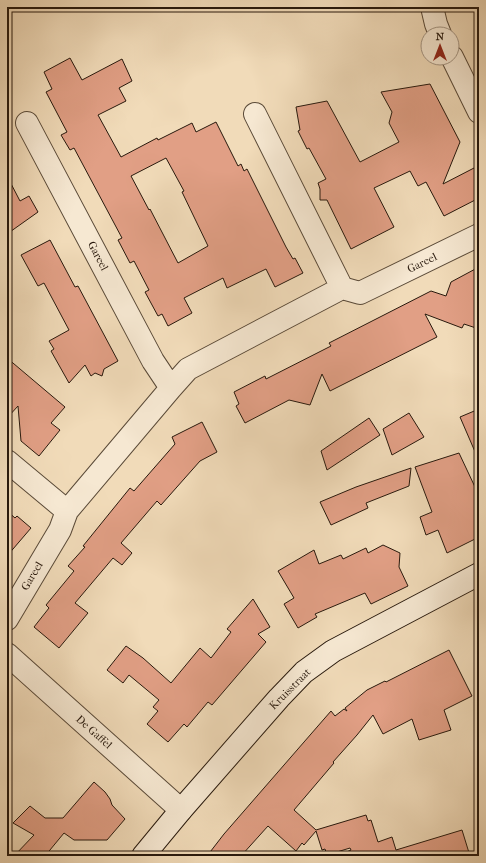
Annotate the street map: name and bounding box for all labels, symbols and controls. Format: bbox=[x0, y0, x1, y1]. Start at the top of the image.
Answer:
north arrow bbox=[420, 26, 460, 66]
text: N bbox=[436, 30, 445, 43]
street label: Gareel bbox=[85, 239, 111, 273]
street label: Gareel bbox=[405, 250, 439, 276]
street label: Gareel bbox=[18, 559, 46, 593]
street label: Kruisstraat bbox=[267, 666, 313, 712]
street label: De Gaffel bbox=[73, 712, 115, 752]

